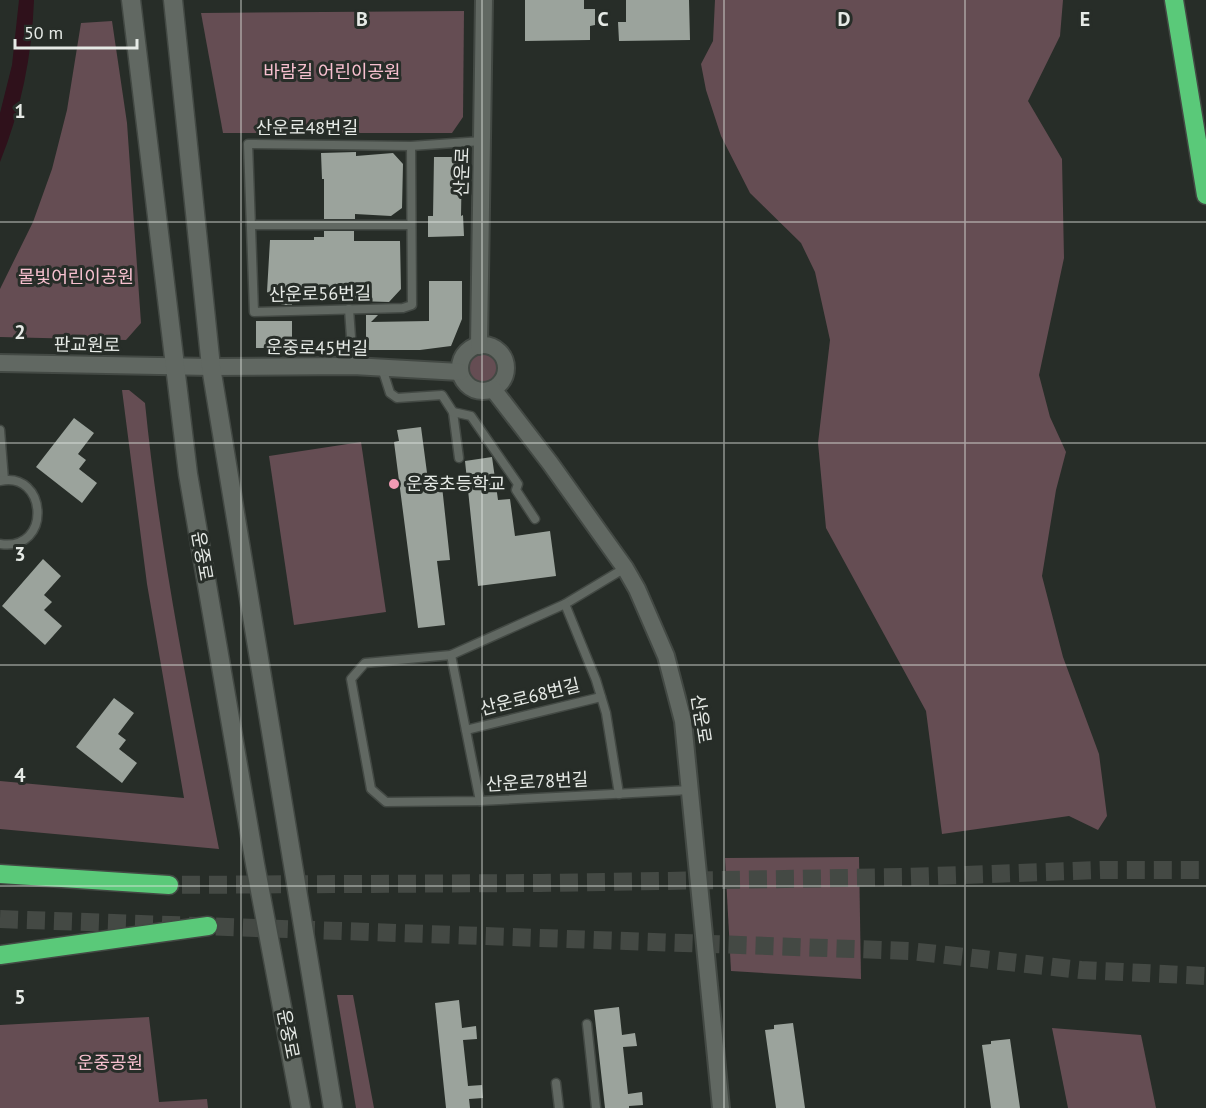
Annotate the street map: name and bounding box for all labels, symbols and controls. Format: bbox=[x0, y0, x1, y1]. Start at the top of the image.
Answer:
text: B bbox=[356, 6, 368, 32]
text: C bbox=[597, 6, 609, 32]
text: D bbox=[838, 6, 851, 32]
text: E bbox=[1080, 6, 1090, 32]
scale bar bbox=[15, 12, 136, 50]
text: 50 m bbox=[24, 21, 63, 44]
park label: 바람길 어린이공원 bbox=[263, 60, 401, 83]
text: 1 bbox=[14, 98, 26, 124]
street label: 산운로48번길 bbox=[256, 116, 358, 139]
street label: 산운로 bbox=[449, 147, 474, 197]
park label: 물빛어린이공원 bbox=[18, 265, 134, 288]
street label: 산운로56번길 bbox=[269, 281, 371, 306]
text: 2 bbox=[14, 319, 26, 345]
street label: 판교원로 bbox=[54, 332, 120, 357]
street label: 운중로45번길 bbox=[266, 335, 368, 360]
place label: 운중초등학교 bbox=[406, 472, 505, 495]
marker: 운중초등학교 bbox=[387, 477, 401, 491]
street label: 운중로 bbox=[187, 529, 218, 582]
text: 3 bbox=[14, 541, 26, 567]
street label: 산운로68번길 bbox=[477, 673, 582, 720]
street label: 산운로 bbox=[686, 693, 717, 745]
text: 4 bbox=[14, 762, 26, 788]
street label: 산운로78번길 bbox=[485, 767, 589, 796]
text: 5 bbox=[14, 984, 26, 1010]
street label: 운중로 bbox=[272, 1007, 305, 1060]
park label: 운중공원 bbox=[77, 1051, 143, 1074]

